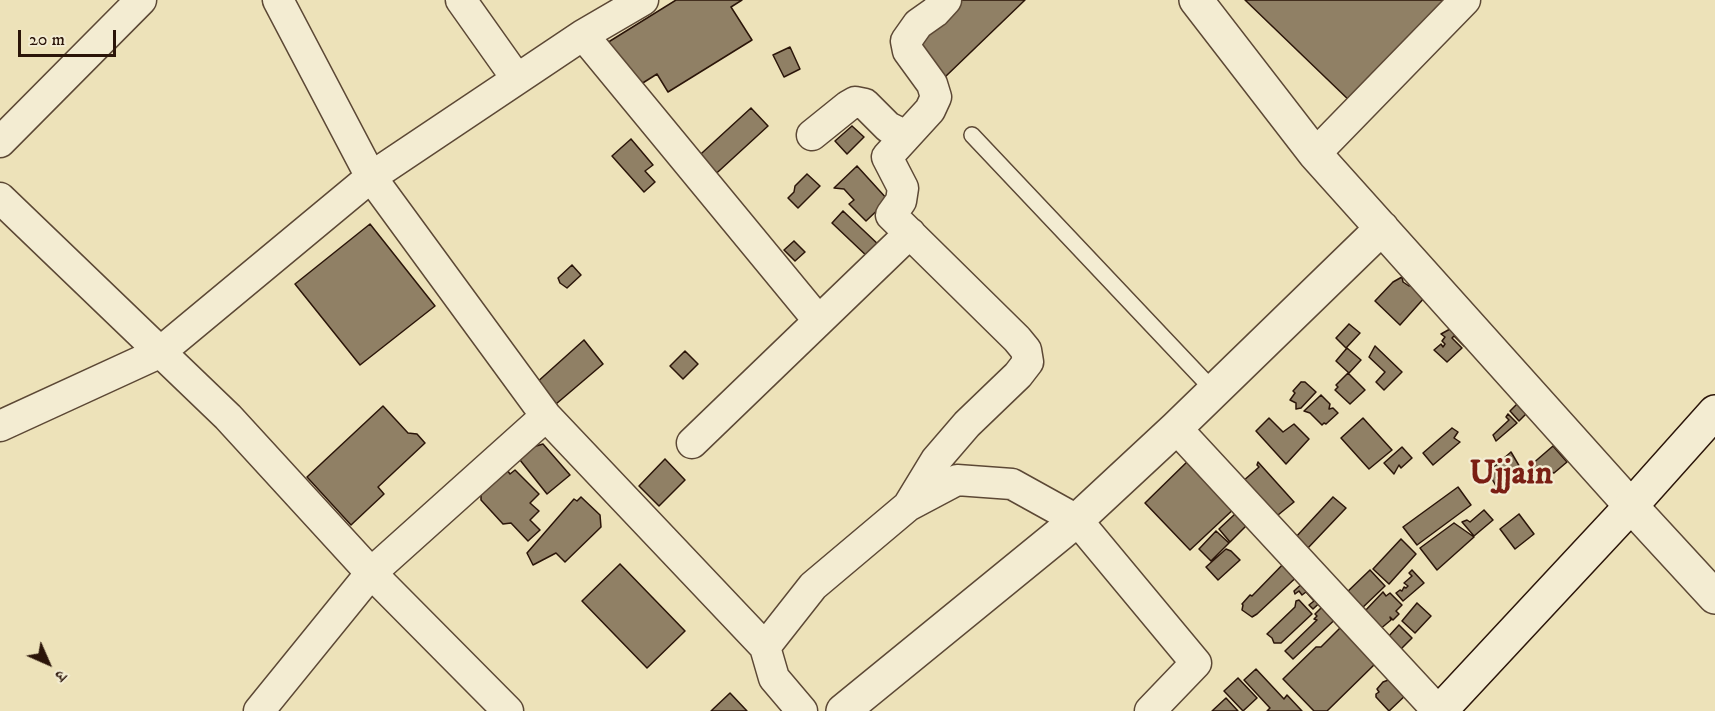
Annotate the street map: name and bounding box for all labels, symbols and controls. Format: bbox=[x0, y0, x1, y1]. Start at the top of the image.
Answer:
scale bar bbox=[21, 18, 118, 56]
text: 20 m bbox=[29, 29, 65, 51]
district label: Ujjain bbox=[1469, 456, 1553, 496]
north arrow bbox=[18, 633, 78, 693]
text: उ bbox=[51, 666, 71, 686]

